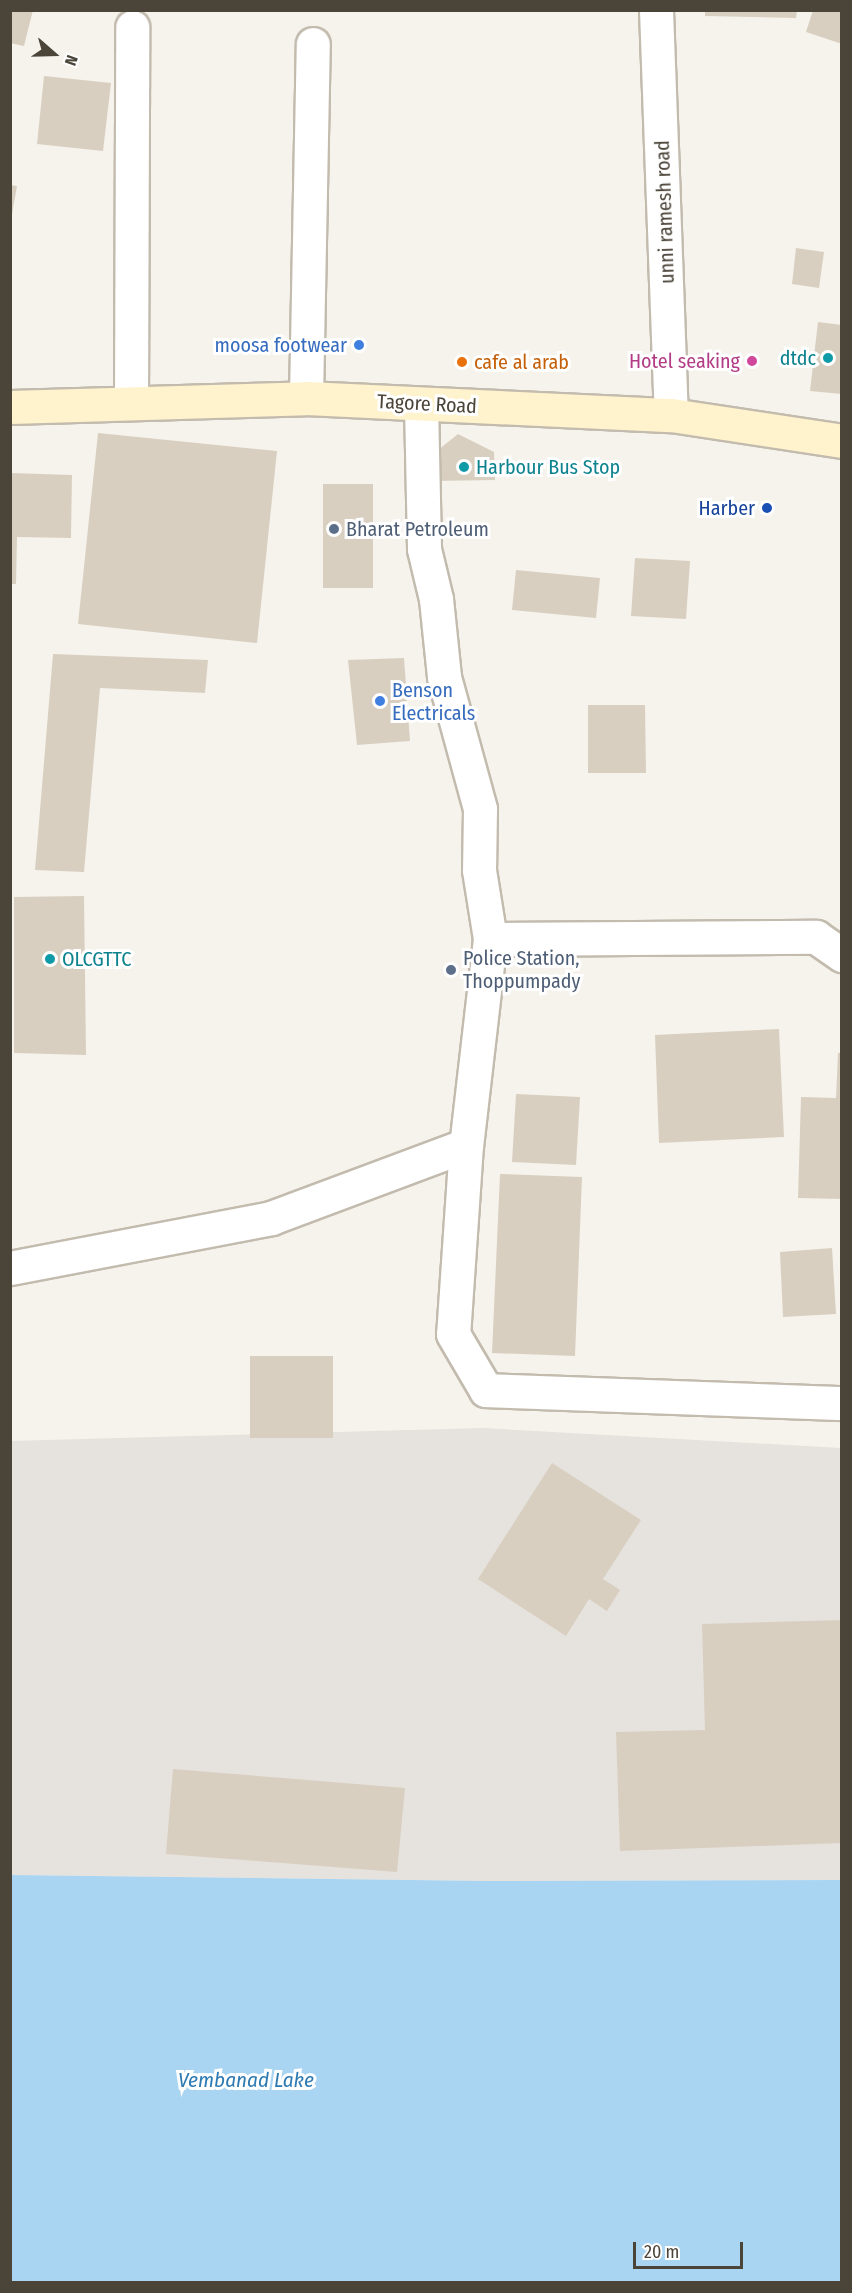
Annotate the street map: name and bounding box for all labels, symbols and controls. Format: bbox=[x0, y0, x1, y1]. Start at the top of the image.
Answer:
north arrow bbox=[24, 24, 84, 84]
text: N bbox=[61, 53, 82, 68]
street label: unni ramesh road bbox=[650, 140, 680, 284]
place label: moosa footwear bbox=[215, 333, 347, 357]
marker: moosa footwear bbox=[352, 338, 366, 352]
place label: dtdc bbox=[780, 346, 816, 370]
place label: Hotel seaking bbox=[629, 349, 740, 373]
place label: cafe al arab bbox=[474, 350, 569, 374]
marker: dtdc bbox=[821, 351, 835, 365]
marker: Hotel seaking bbox=[745, 354, 759, 368]
marker: cafe al arab bbox=[455, 355, 469, 369]
street label: Tagore Road bbox=[376, 389, 478, 419]
place label: Harbour Bus Stop bbox=[476, 455, 620, 479]
marker: Harbour Bus Stop bbox=[457, 460, 471, 474]
place label: Harber bbox=[699, 496, 755, 520]
marker: Harber bbox=[760, 501, 774, 515]
place label: Bharat Petroleum bbox=[346, 517, 489, 541]
marker: Bharat Petroleum bbox=[327, 522, 341, 536]
place label: Benson Electricals bbox=[392, 678, 475, 725]
marker: Benson Electricals bbox=[373, 694, 387, 708]
place label: Police Station, Thoppumpady bbox=[463, 946, 580, 993]
place label: OLCGTTC bbox=[62, 947, 131, 971]
marker: OLCGTTC bbox=[43, 952, 57, 966]
marker: Police Station, Thoppumpady bbox=[444, 963, 458, 977]
water label: Vembanad Lake bbox=[178, 2067, 314, 2093]
scale bar bbox=[636, 2230, 746, 2268]
text: 20 m bbox=[644, 2241, 679, 2263]

